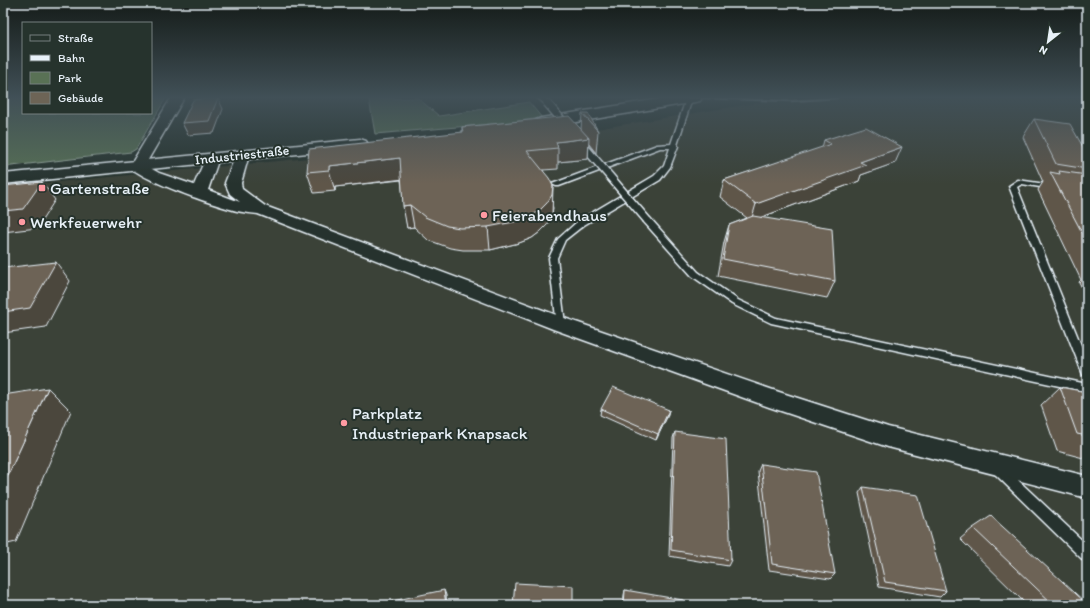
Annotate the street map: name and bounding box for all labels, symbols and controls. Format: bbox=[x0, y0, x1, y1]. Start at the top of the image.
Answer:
legend bbox=[22, 22, 152, 114]
north arrow bbox=[1028, 22, 1068, 62]
text: Straße bbox=[58, 31, 93, 45]
text: N bbox=[1037, 43, 1050, 58]
text: Bahn bbox=[58, 51, 85, 65]
text: Park bbox=[58, 71, 82, 85]
text: Gebäude bbox=[58, 91, 103, 105]
street label: Industriestraße bbox=[194, 142, 290, 168]
place label: Gartenstraße bbox=[50, 178, 149, 198]
marker: Gartenstraße bbox=[37, 183, 47, 193]
place label: Feierabendhaus bbox=[492, 205, 607, 225]
marker: Feierabendhaus bbox=[479, 210, 489, 220]
place label: Werkfeuerwehr bbox=[30, 212, 142, 232]
marker: Werkfeuerwehr bbox=[17, 217, 27, 227]
place label: Parkplatz Industriepark Knapsack bbox=[352, 403, 528, 443]
marker: Parkplatz Industriepark Knapsack bbox=[339, 418, 349, 428]

